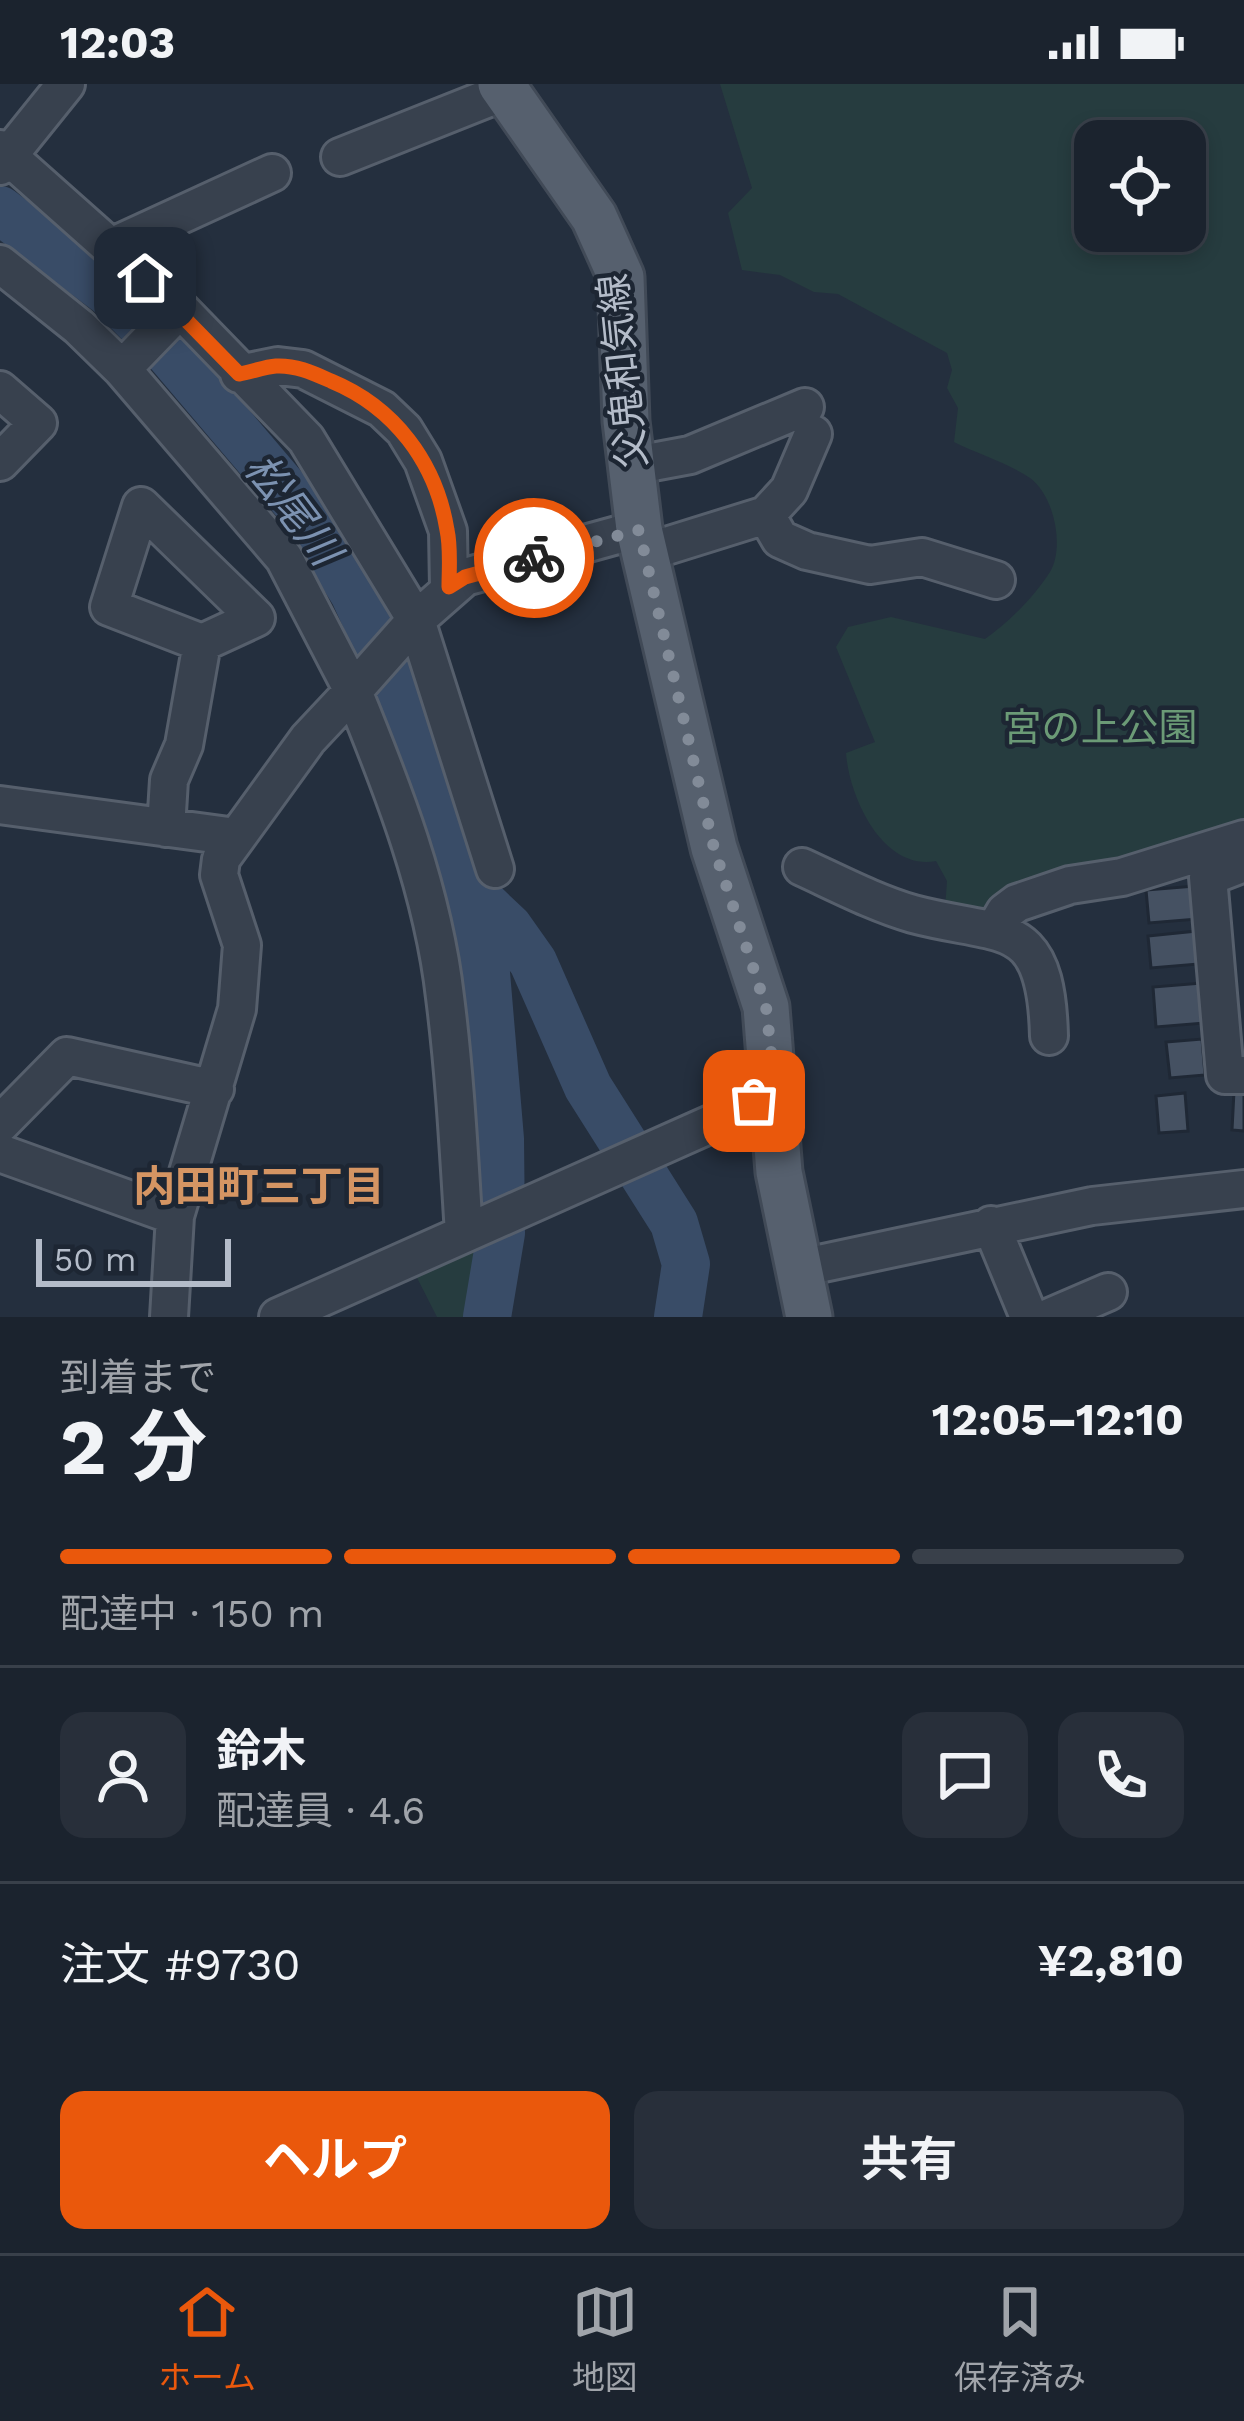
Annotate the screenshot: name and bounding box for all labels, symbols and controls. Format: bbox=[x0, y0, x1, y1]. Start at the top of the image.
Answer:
text: 12:03 bbox=[60, 16, 175, 69]
map controls bbox=[1074, 120, 1206, 252]
button: locate bbox=[1074, 120, 1206, 252]
pin bbox=[94, 227, 196, 329]
icon: home bbox=[112, 245, 178, 311]
street label: 父鬼和気線 bbox=[590, 272, 655, 470]
water label: 松尾川 bbox=[235, 444, 352, 578]
courier bbox=[474, 498, 594, 618]
icon: bike bbox=[501, 525, 567, 591]
park label: 宮の上公園 bbox=[1002, 705, 1198, 750]
pin bbox=[703, 1050, 805, 1152]
icon: bag bbox=[721, 1068, 787, 1134]
district label: 内田町三丁目 bbox=[133, 1162, 385, 1211]
scale bar bbox=[36, 1233, 231, 1286]
text: 50 m bbox=[54, 1240, 136, 1279]
text: 到着まで bbox=[60, 1355, 216, 1400]
text: 12:05–12:10 bbox=[932, 1393, 1184, 1446]
text: 2 分 bbox=[60, 1401, 207, 1493]
text: 配達中 · 150 m bbox=[60, 1591, 324, 1636]
button: person bbox=[60, 1712, 186, 1838]
button: chat bbox=[902, 1712, 1028, 1838]
button: phone bbox=[1058, 1712, 1184, 1838]
text: 鈴木 bbox=[216, 1724, 306, 1777]
text: 配達員 · 4.6 bbox=[216, 1788, 425, 1833]
text: ¥2,810 bbox=[1038, 1934, 1184, 1987]
text: 注文 #9730 bbox=[60, 1938, 300, 1991]
button: ヘルプ bbox=[60, 2091, 610, 2229]
button: 共有 bbox=[634, 2091, 1184, 2229]
tab: ホーム bbox=[158, 2279, 256, 2399]
tab: 地図 bbox=[572, 2279, 638, 2399]
tab: 保存済み bbox=[954, 2279, 1086, 2399]

